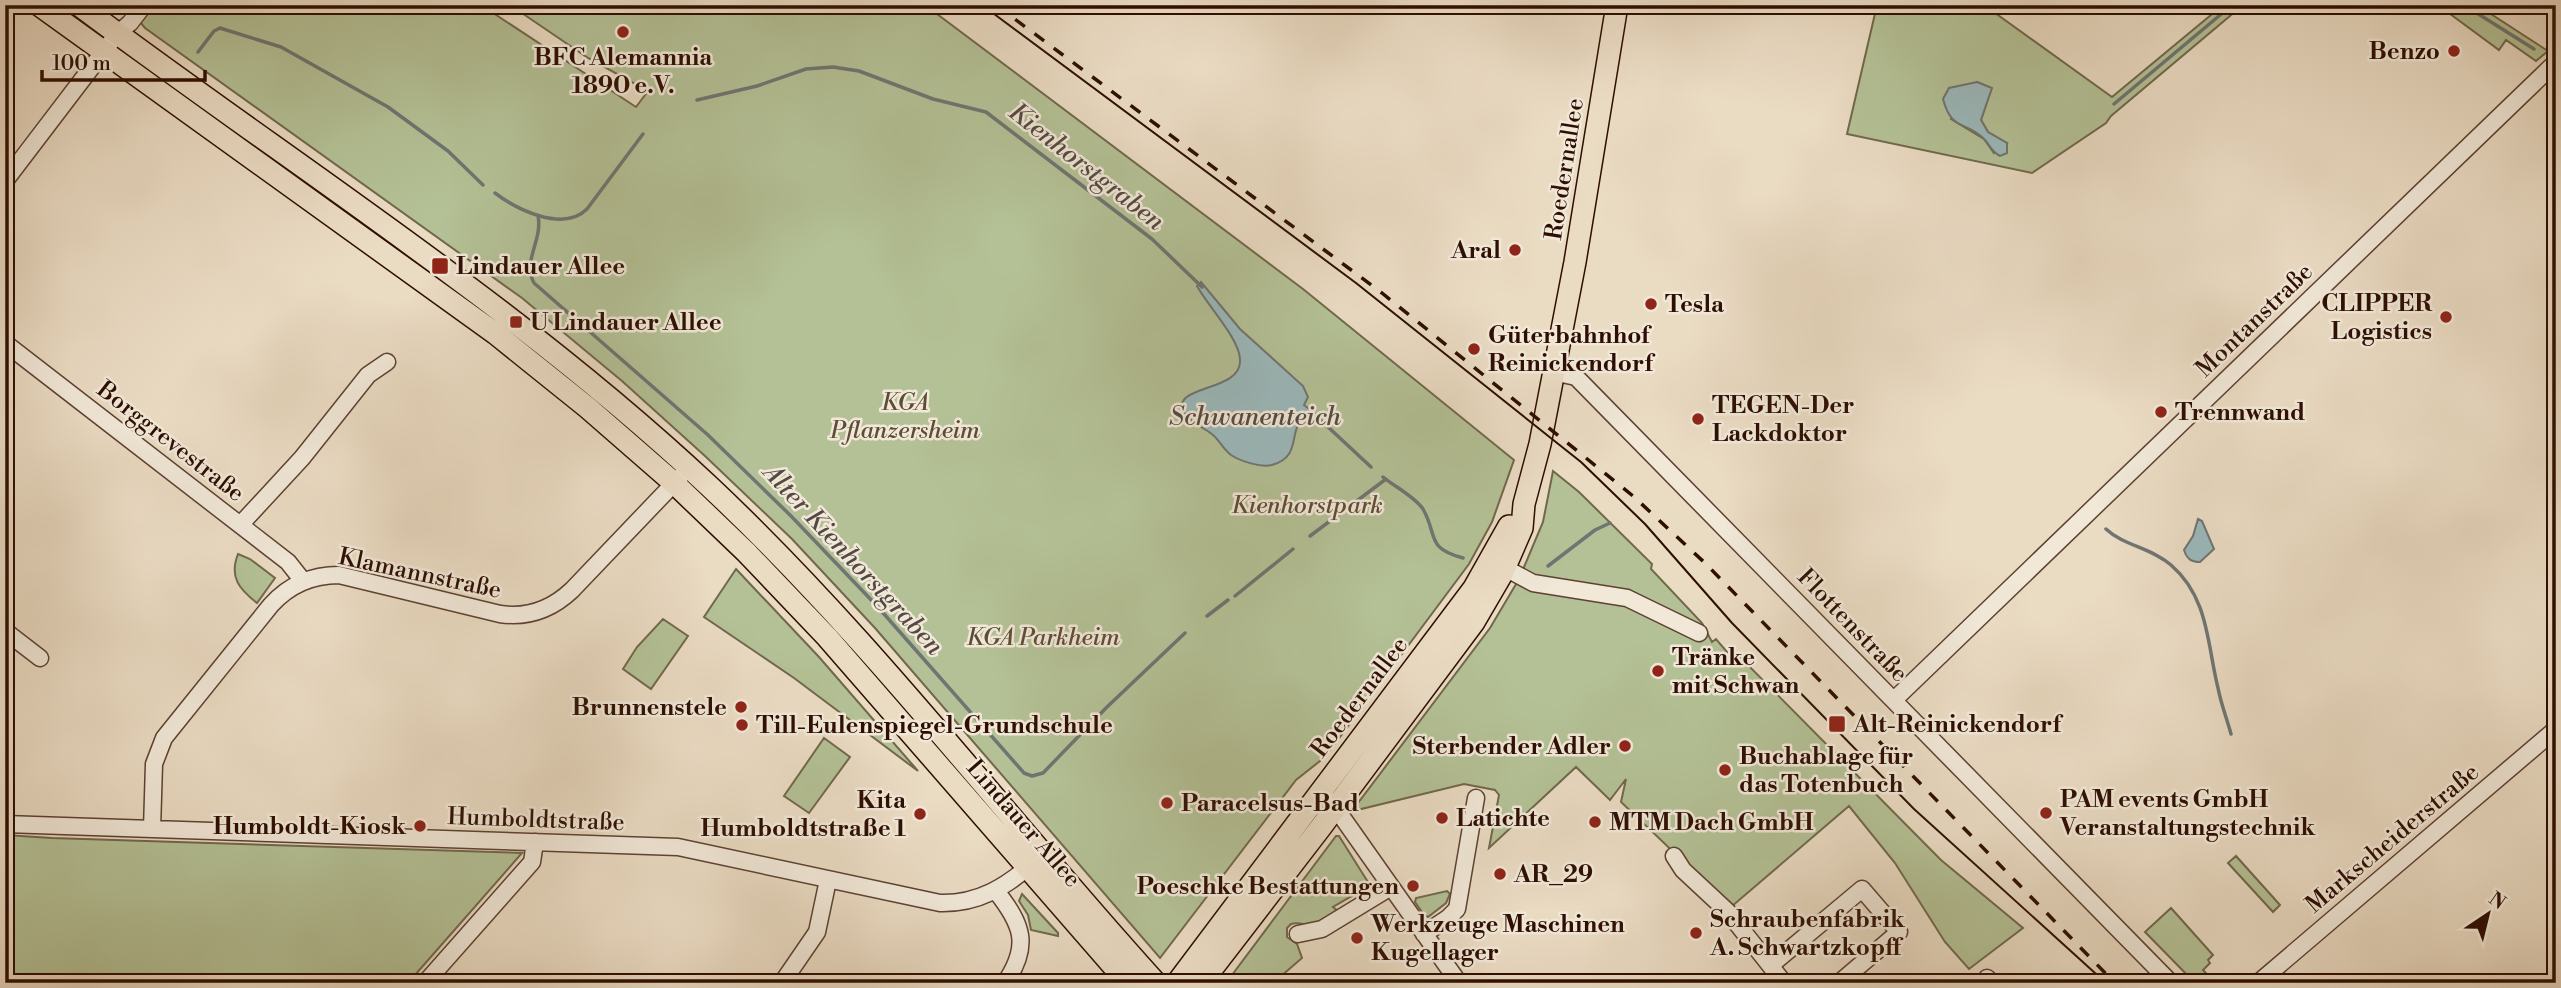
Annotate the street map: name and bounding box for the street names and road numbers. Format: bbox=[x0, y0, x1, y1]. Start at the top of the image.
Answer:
street label: Roedernallee bbox=[1539, 96, 1591, 242]
street label: Montanstraße bbox=[2190, 257, 2320, 384]
street label: Borggrevestraße bbox=[90, 374, 250, 509]
street label: Klamannstraße bbox=[336, 542, 504, 606]
street label: Flottenstraße bbox=[1791, 563, 1914, 689]
street label: Roedernallee bbox=[1305, 631, 1415, 764]
street label: Lindauer Allee bbox=[959, 753, 1087, 894]
street label: Markscheiderstraße bbox=[2300, 758, 2485, 920]
street label: Humboldtstraße bbox=[447, 802, 625, 838]

